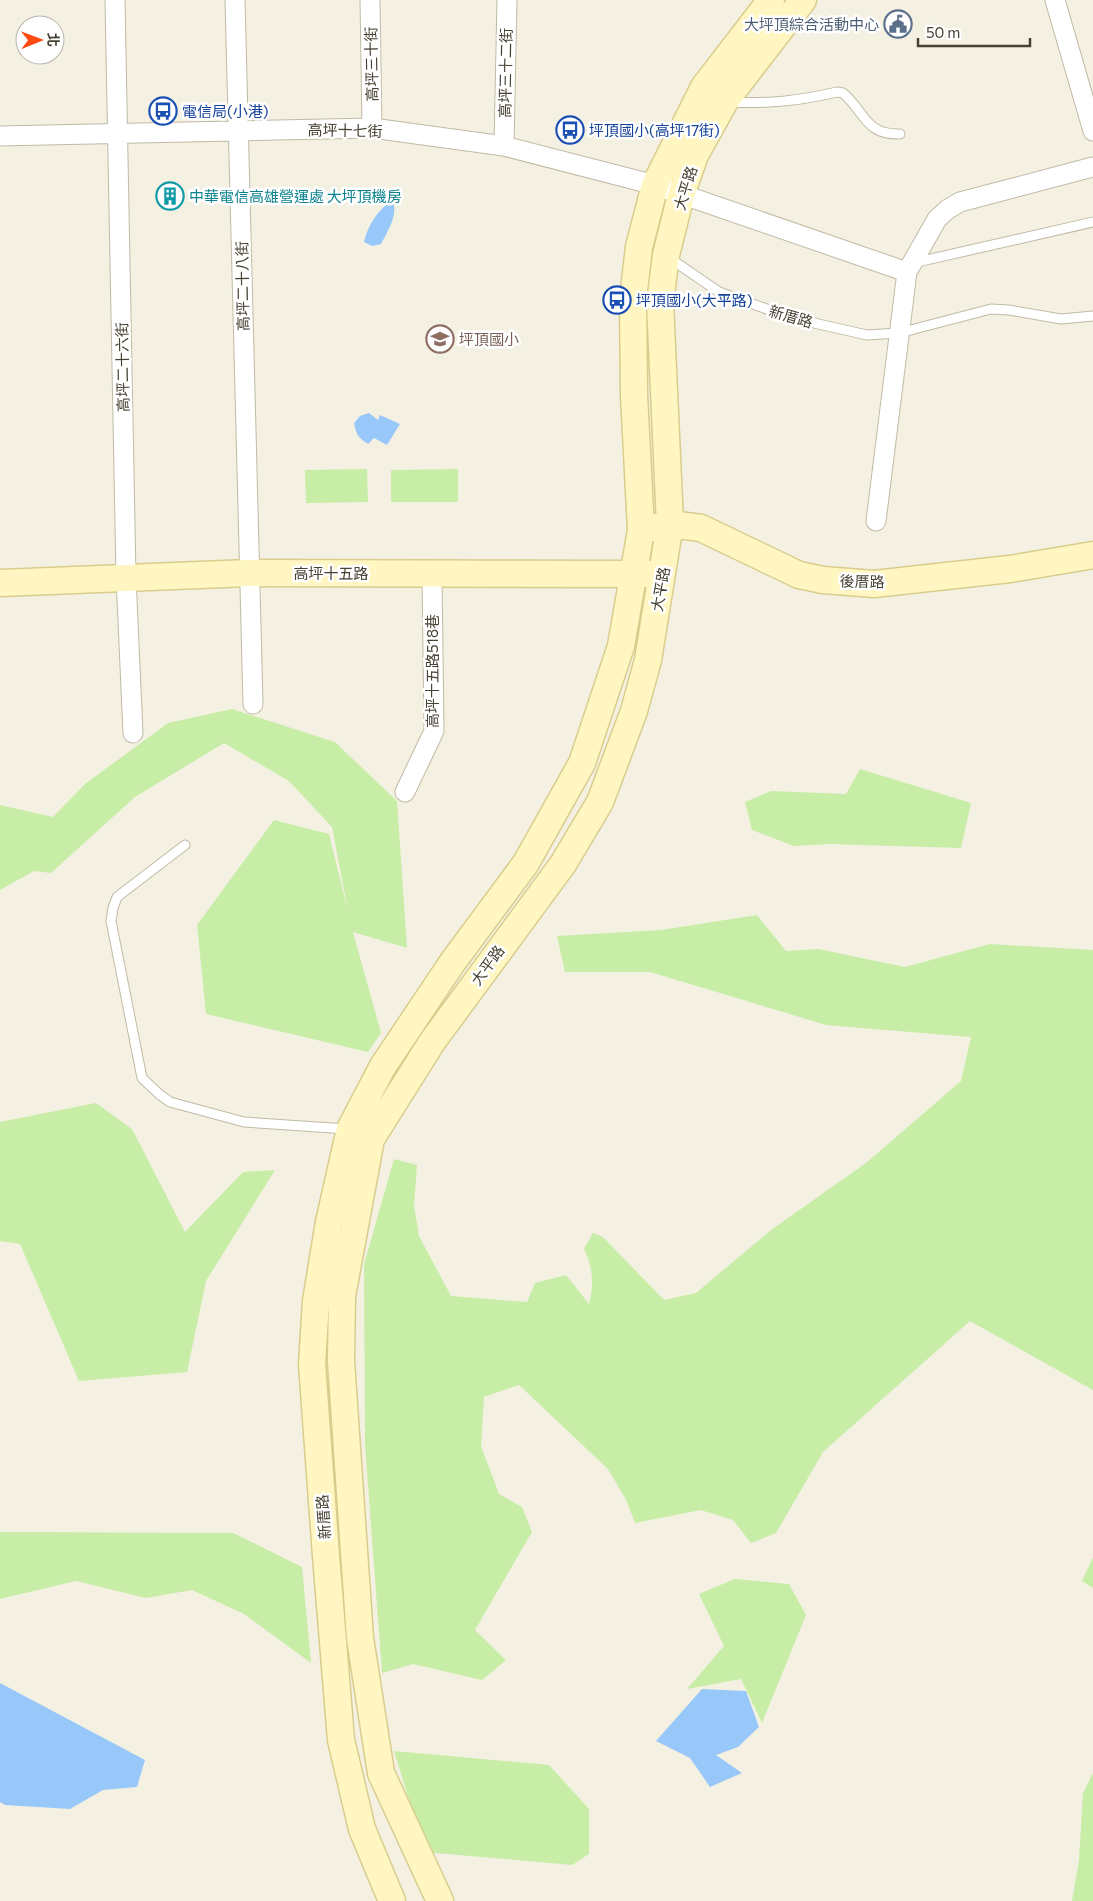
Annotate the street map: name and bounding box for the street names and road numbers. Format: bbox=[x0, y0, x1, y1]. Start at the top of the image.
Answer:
street label: 高坪三十街 bbox=[361, 26, 381, 102]
street label: 高坪三十二街 bbox=[495, 28, 515, 118]
street label: 高坪十七街 bbox=[307, 120, 383, 140]
street label: 大平路 bbox=[670, 164, 700, 212]
street label: 高坪二十八街 bbox=[232, 241, 252, 331]
street label: 新厝路 bbox=[767, 301, 815, 331]
street label: 高坪二十六街 bbox=[112, 322, 132, 412]
street label: 高坪十五路 bbox=[293, 564, 369, 582]
street label: 大平路 bbox=[647, 565, 673, 613]
street label: 後厝路 bbox=[839, 572, 885, 590]
street label: 高坪十五路518巷 bbox=[423, 614, 441, 728]
street label: 大平路 bbox=[466, 942, 508, 988]
street label: 新厝路 bbox=[312, 1494, 334, 1540]

